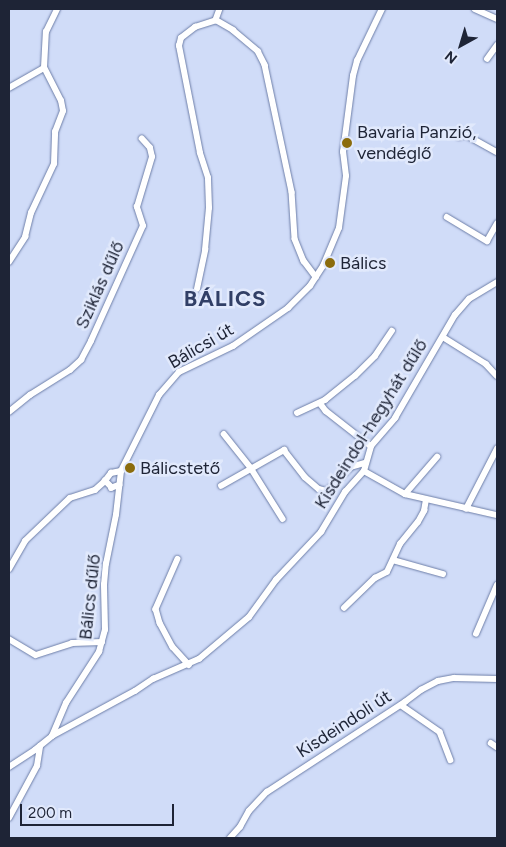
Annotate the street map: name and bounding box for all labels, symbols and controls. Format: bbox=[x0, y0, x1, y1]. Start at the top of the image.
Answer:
north arrow bbox=[436, 20, 486, 70]
text: N bbox=[442, 47, 461, 67]
place label: Bavaria Panzió, vendéglő bbox=[357, 122, 476, 164]
marker: Bavaria Panzió, vendéglő bbox=[341, 137, 353, 149]
street label: Sziklás dűlő bbox=[71, 238, 129, 332]
place label: Bálics bbox=[340, 252, 386, 274]
marker: Bálics bbox=[324, 257, 336, 269]
district label: BÁLICS bbox=[183, 286, 267, 312]
street label: Bálicsi út bbox=[164, 319, 238, 373]
street label: Kisdeindol-hegyhát dűlő bbox=[310, 335, 432, 513]
place label: Bálicstető bbox=[140, 457, 220, 479]
marker: Bálicstető bbox=[124, 462, 136, 474]
street label: Bálics dűlő bbox=[75, 553, 105, 641]
street label: Kisdeindoli út bbox=[293, 685, 395, 763]
scale bar bbox=[22, 794, 176, 826]
text: 200 m bbox=[28, 804, 72, 822]

